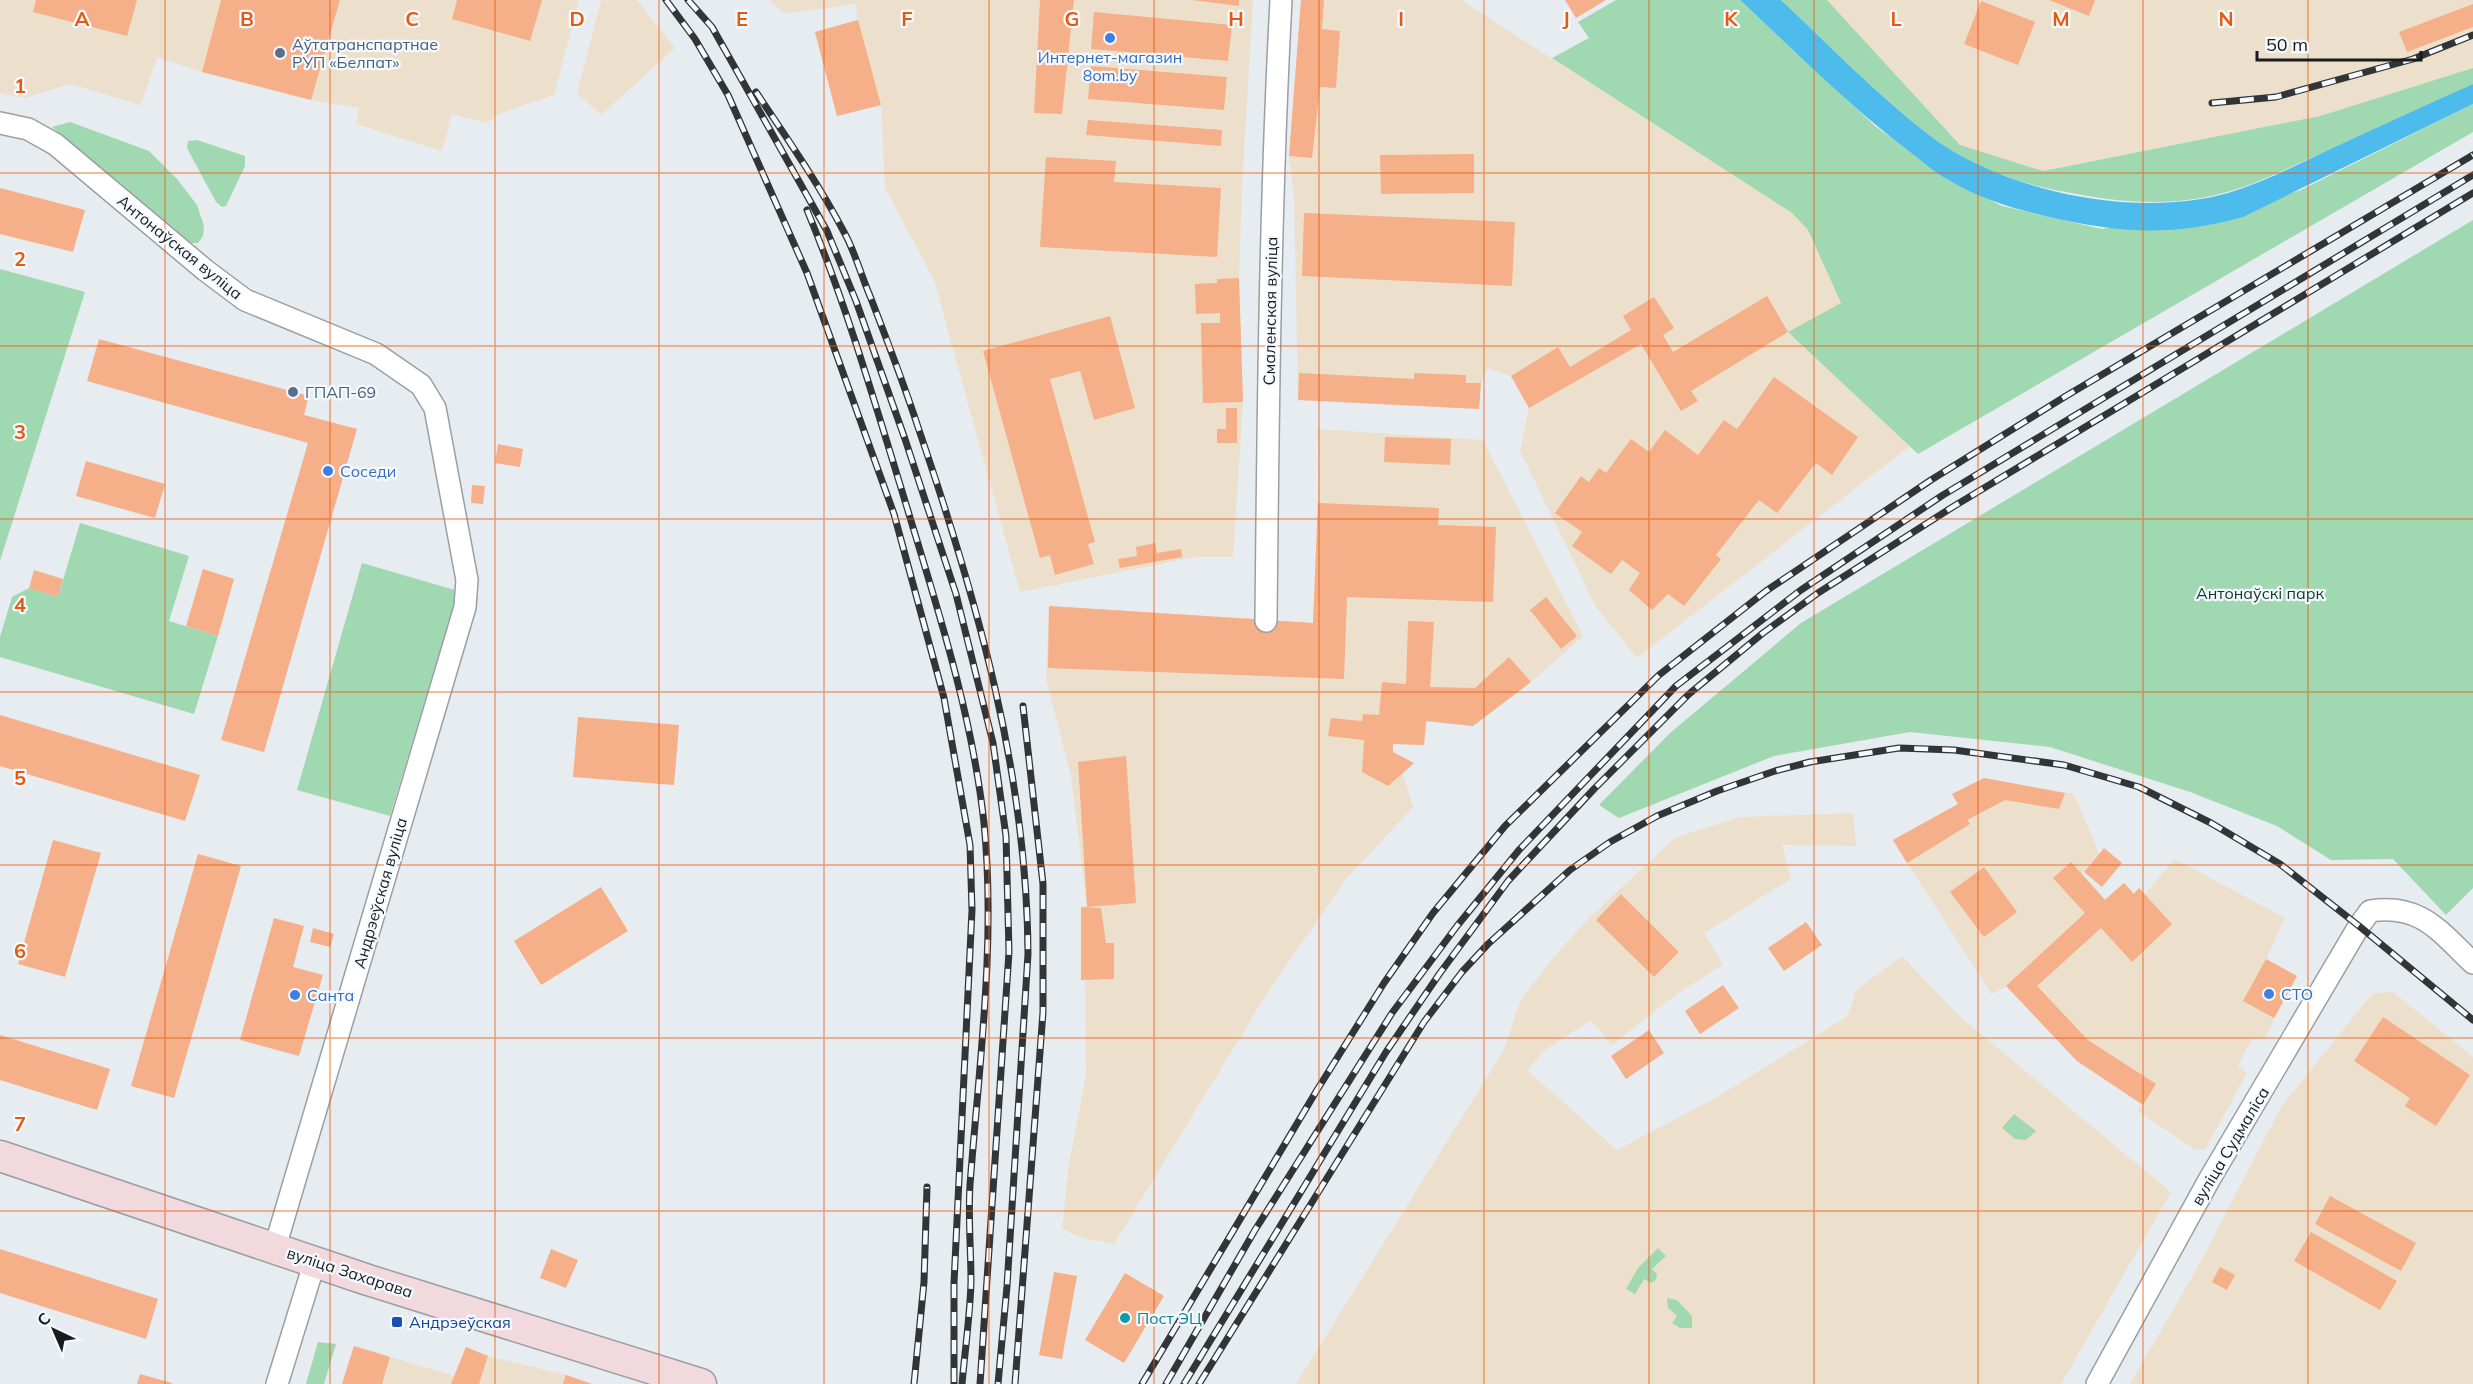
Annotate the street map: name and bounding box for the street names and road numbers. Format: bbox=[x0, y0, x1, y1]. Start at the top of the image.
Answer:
street label: Антонаўская вуліца bbox=[113, 190, 247, 304]
street label: Смаленская вуліца bbox=[1259, 236, 1281, 386]
street label: Андрэеўская вуліца bbox=[349, 815, 411, 971]
street label: вуліца Судмаліса bbox=[2187, 1083, 2273, 1209]
street label: вуліца Захарава bbox=[285, 1242, 415, 1302]

